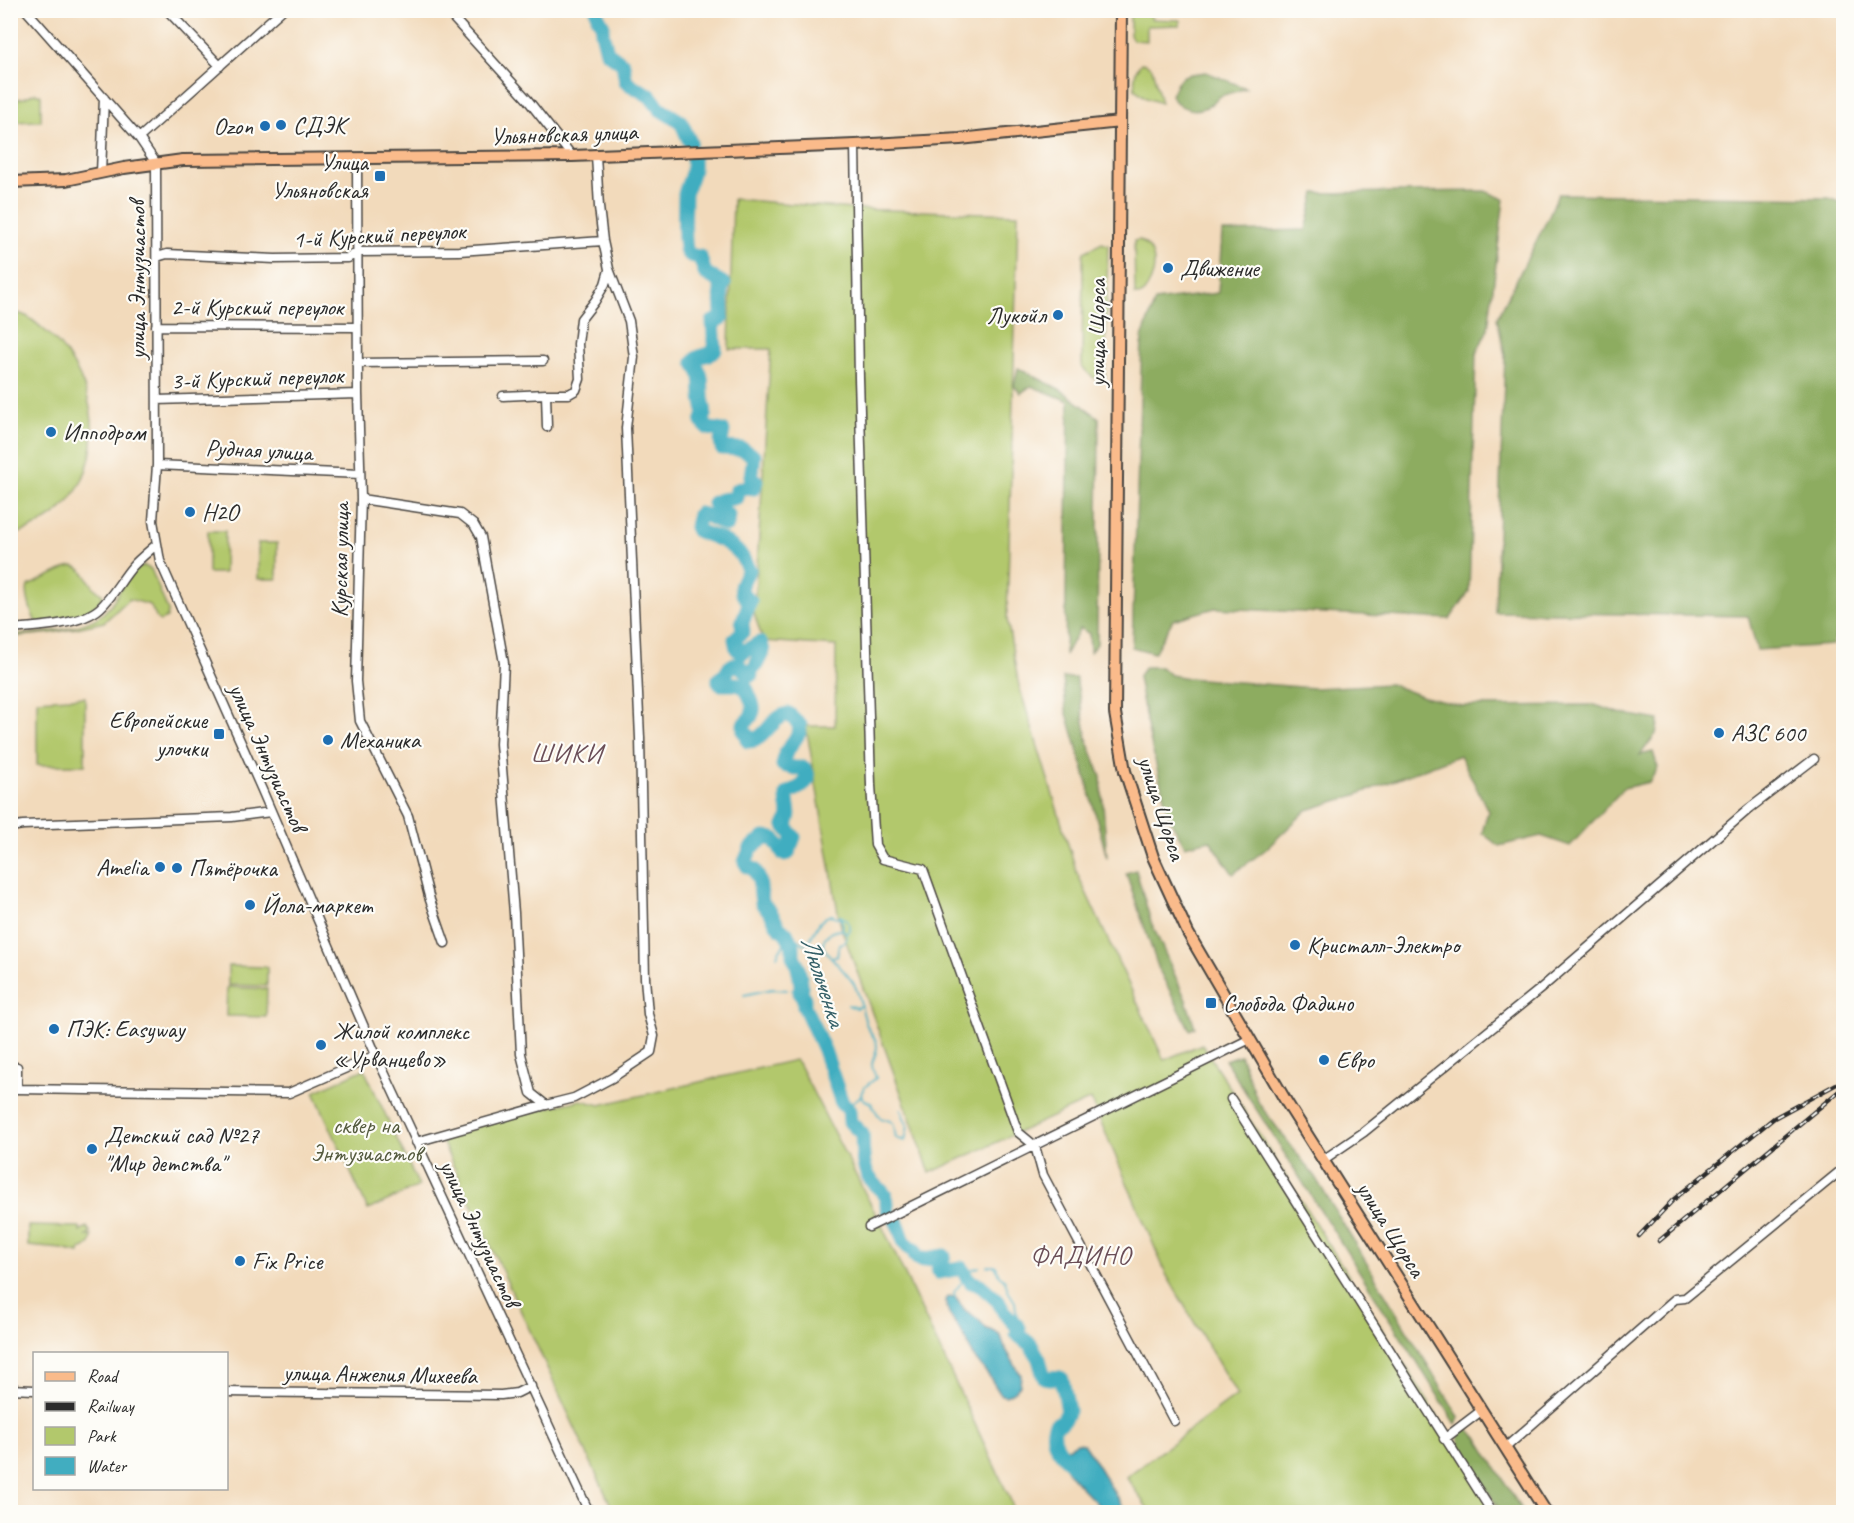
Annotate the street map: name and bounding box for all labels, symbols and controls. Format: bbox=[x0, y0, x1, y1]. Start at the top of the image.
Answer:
place label: СДЭК bbox=[293, 110, 351, 140]
place label: Ozon bbox=[214, 111, 253, 141]
street label: Ульяновская улица bbox=[490, 116, 640, 152]
marker: СДЭК bbox=[274, 118, 288, 132]
marker: Ozon bbox=[258, 119, 272, 133]
place label: Улица Ульяновская bbox=[272, 147, 369, 205]
marker: Улица Ульяновская bbox=[373, 169, 387, 183]
street label: улица Энтузиастов bbox=[122, 197, 152, 361]
street label: 1-й Курский переулок bbox=[292, 215, 468, 254]
place label: Движение bbox=[1180, 253, 1261, 283]
marker: Движение bbox=[1161, 261, 1175, 275]
street label: улица Щорса bbox=[1082, 278, 1112, 389]
street label: 2-й Курский переулок bbox=[171, 292, 345, 322]
place label: Лукойл bbox=[987, 300, 1047, 330]
marker: Лукойл bbox=[1051, 308, 1065, 322]
street label: 3-й Курский переулок bbox=[170, 360, 346, 396]
place label: Ипподром bbox=[63, 417, 147, 447]
marker: Ипподром bbox=[44, 425, 58, 439]
street label: Рудная улица bbox=[205, 432, 315, 468]
place label: H2O bbox=[202, 497, 241, 527]
street label: Курская улица bbox=[324, 500, 356, 618]
marker: H2O bbox=[183, 505, 197, 519]
street label: улица Энтузиастов bbox=[221, 677, 316, 839]
place label: Европейские улочки bbox=[109, 705, 209, 763]
place label: АЗС 600 bbox=[1731, 718, 1808, 748]
place label: Механика bbox=[340, 725, 422, 755]
marker: АЗС 600 bbox=[1712, 726, 1726, 740]
marker: Европейские улочки bbox=[212, 727, 226, 741]
marker: Механика bbox=[321, 733, 335, 747]
district label: ШИКИ bbox=[531, 737, 606, 770]
street label: улица Щорса bbox=[1130, 750, 1193, 865]
place label: Amelia bbox=[96, 852, 150, 882]
place label: Пятёрочка bbox=[189, 853, 278, 883]
marker: Amelia bbox=[153, 860, 167, 874]
marker: Пятёрочка bbox=[170, 861, 184, 875]
place label: Йола-маркет bbox=[262, 890, 374, 920]
marker: Йола-маркет bbox=[243, 898, 257, 912]
place label: Кристалл-Электро bbox=[1307, 930, 1462, 960]
water label: Люльченка bbox=[793, 932, 855, 1034]
marker: Кристалл-Электро bbox=[1288, 938, 1302, 952]
place label: Слобода Фадино bbox=[1223, 988, 1355, 1018]
marker: Слобода Фадино bbox=[1204, 996, 1218, 1010]
place label: ПЭК: Easyway bbox=[66, 1014, 186, 1044]
place label: Жилой комплекс «Урванцево» bbox=[333, 1016, 470, 1074]
marker: ПЭК: Easyway bbox=[47, 1022, 61, 1036]
marker: Жилой комплекс «Урванцево» bbox=[314, 1038, 328, 1052]
place label: Евро bbox=[1336, 1045, 1375, 1075]
marker: Евро bbox=[1317, 1053, 1331, 1067]
park label: сквер на Энтузиастов bbox=[311, 1110, 426, 1168]
place label: Детский сад №27 "Мир детства" bbox=[104, 1120, 260, 1178]
marker: Детский сад №27 "Мир детства" bbox=[85, 1142, 99, 1156]
street label: улица Энтузиастов bbox=[432, 1153, 529, 1315]
street label: улица Щорса bbox=[1349, 1174, 1433, 1284]
district label: ФАДИНО bbox=[1030, 1239, 1133, 1272]
place label: Fix Price bbox=[252, 1246, 325, 1276]
marker: Fix Price bbox=[233, 1254, 247, 1268]
legend bbox=[33, 1352, 228, 1490]
street label: улица Анжелия Михеева bbox=[281, 1357, 479, 1391]
text: Road bbox=[87, 1365, 120, 1387]
text: Railway bbox=[87, 1395, 135, 1417]
text: Park bbox=[87, 1425, 117, 1447]
text: Water bbox=[87, 1455, 128, 1477]

